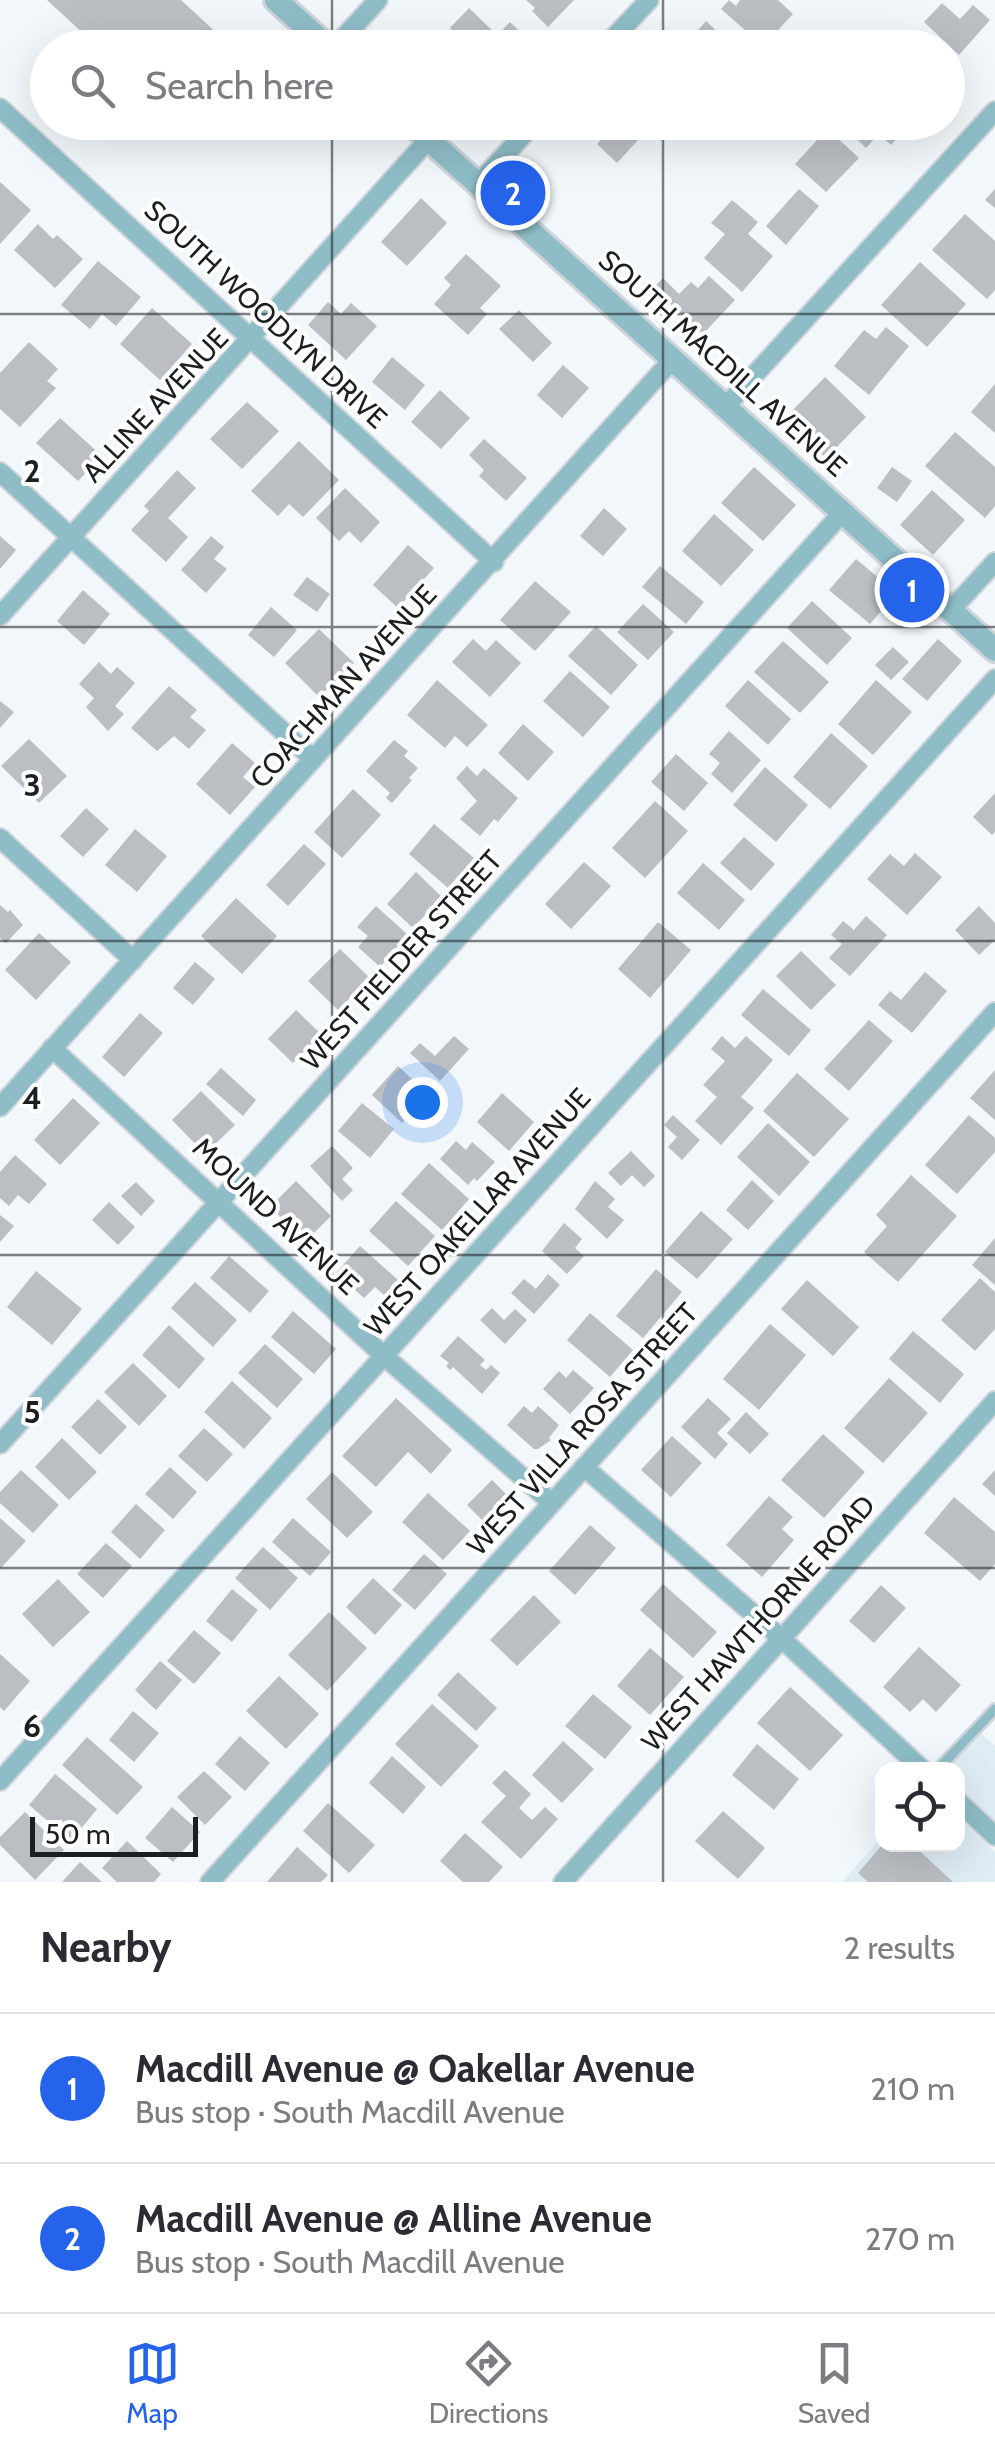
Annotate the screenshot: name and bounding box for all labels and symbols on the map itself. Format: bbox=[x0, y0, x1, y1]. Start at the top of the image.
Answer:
pin: 2 bbox=[480, 156, 546, 230]
street label: SOUTH WOODLYN DRIVE bbox=[138, 193, 394, 435]
street label: SOUTH MACDILL AVENUE bbox=[592, 243, 854, 483]
street label: ALLINE AVENUE bbox=[75, 321, 235, 489]
text: 2 bbox=[24, 451, 40, 490]
pin: 1 bbox=[880, 552, 944, 628]
street label: COACHMAN AVENUE bbox=[243, 577, 443, 795]
text: 3 bbox=[23, 765, 41, 804]
street label: WEST FIELDER STREET bbox=[293, 843, 509, 1077]
your location bbox=[397, 1077, 448, 1128]
text: 4 bbox=[22, 1078, 42, 1117]
street label: WEST OAKELLAR AVENUE bbox=[357, 1081, 597, 1343]
street label: MOUND AVENUE bbox=[186, 1130, 366, 1302]
street label: WEST VILLA ROSA STREET bbox=[460, 1296, 704, 1562]
text: 5 bbox=[23, 1392, 41, 1431]
street label: WEST HAWTHORNE ROAD bbox=[634, 1488, 882, 1758]
text: 6 bbox=[23, 1706, 41, 1745]
scale bar bbox=[30, 1812, 198, 1856]

